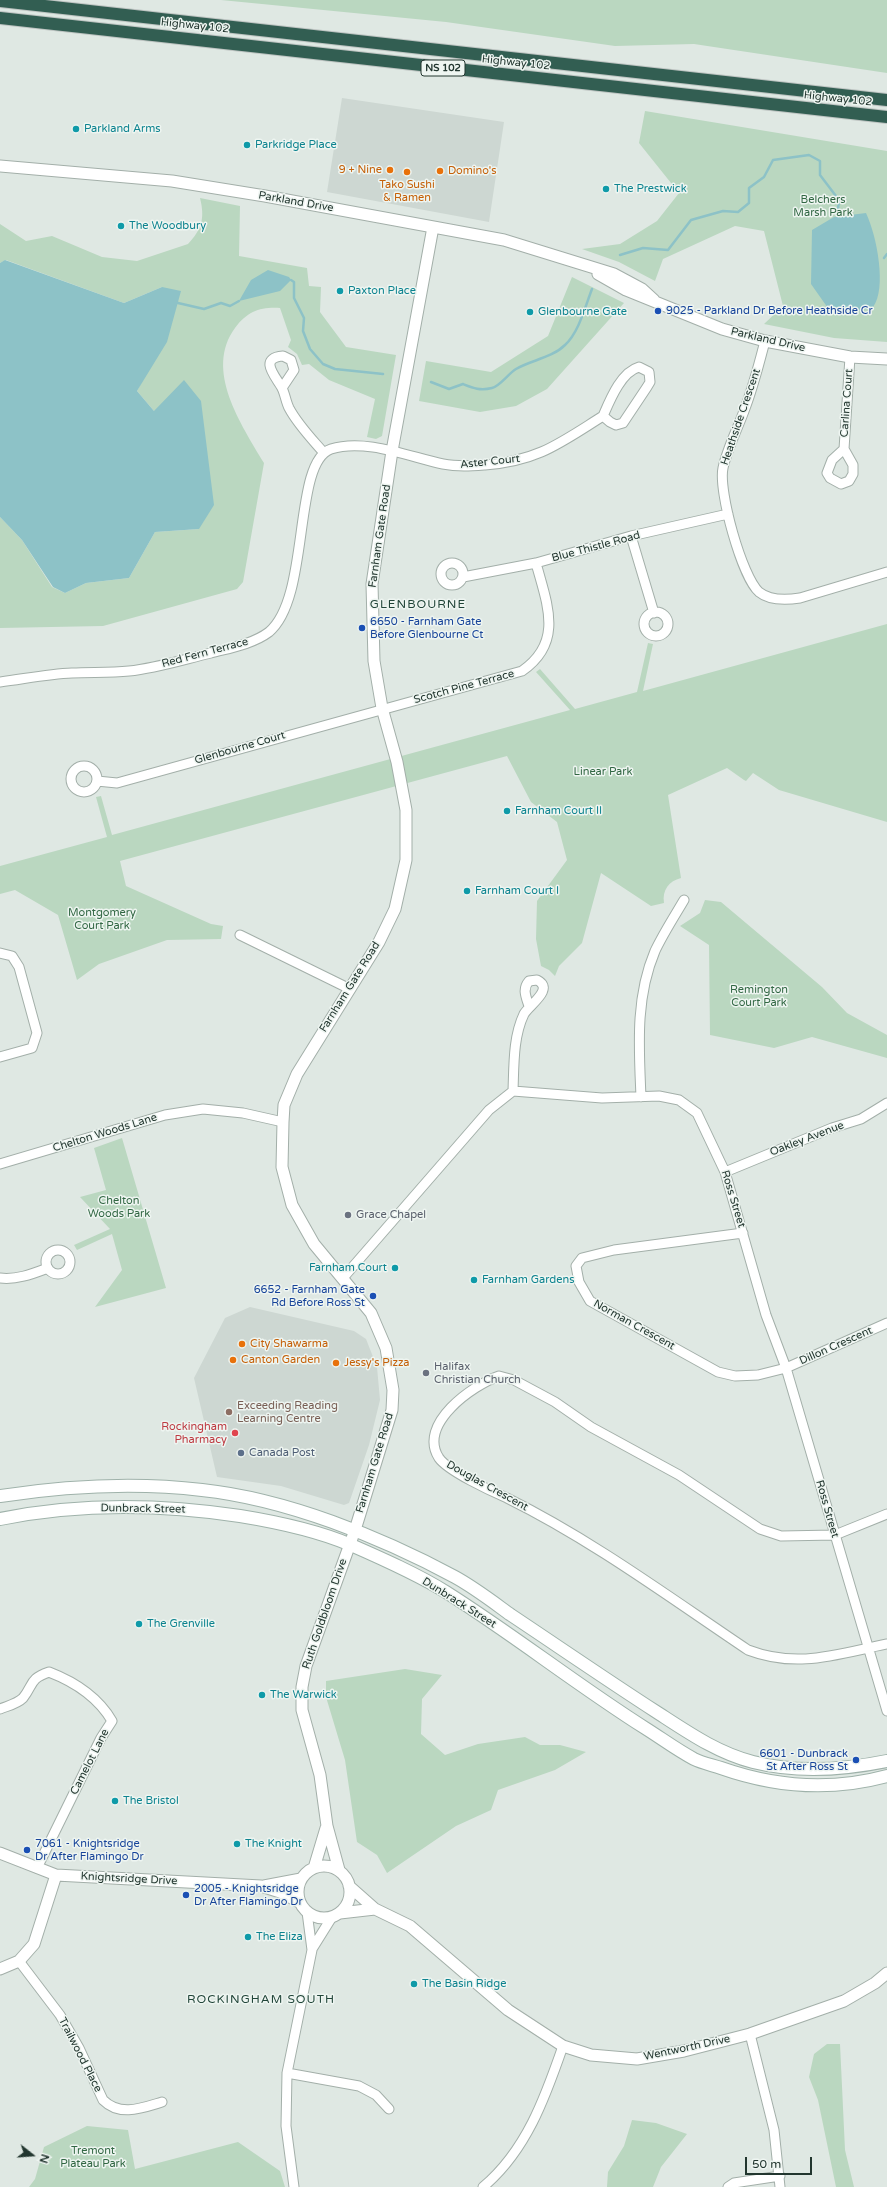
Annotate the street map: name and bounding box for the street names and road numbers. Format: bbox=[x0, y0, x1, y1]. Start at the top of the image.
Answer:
street label: Highway 102 bbox=[160, 16, 230, 36]
street label: Highway 102 bbox=[481, 53, 551, 73]
road number: NS 102 bbox=[421, 60, 465, 76]
street label: Highway 102 bbox=[803, 89, 873, 109]
street label: Parkland Drive bbox=[257, 189, 335, 215]
street label: Parkland Drive bbox=[729, 325, 807, 355]
street label: Heathside Crescent bbox=[718, 367, 764, 467]
street label: Carlina Court bbox=[838, 368, 856, 438]
street label: Aster Court bbox=[459, 452, 521, 472]
street label: Farnham Gate Road bbox=[366, 484, 394, 588]
street label: Blue Thistle Road bbox=[550, 529, 642, 565]
street label: Red Fern Terrace bbox=[160, 635, 250, 671]
street label: Scotch Pine Terrace bbox=[412, 667, 516, 707]
street label: Glenbourne Court bbox=[193, 729, 287, 767]
street label: Farnham Gate Road bbox=[317, 939, 383, 1035]
street label: Chelton Woods Lane bbox=[51, 1111, 159, 1155]
street label: Oakley Avenue bbox=[768, 1119, 846, 1159]
street label: Ross Street bbox=[718, 1169, 748, 1229]
street label: Norman Crescent bbox=[591, 1297, 677, 1353]
street label: Dillon Crescent bbox=[797, 1324, 875, 1368]
street label: Farnham Gate Road bbox=[353, 1411, 397, 1515]
street label: Douglas Crescent bbox=[444, 1458, 530, 1514]
street label: Ross Street bbox=[812, 1479, 842, 1539]
street label: Dunbrack Street bbox=[100, 1502, 186, 1516]
street label: Ruth Goldbloom Drive bbox=[300, 1557, 350, 1671]
street label: Dunbrack Street bbox=[419, 1575, 499, 1631]
street label: Camelot Lane bbox=[68, 1727, 112, 1797]
street label: Knightsridge Drive bbox=[80, 1870, 178, 1888]
street label: Trailwood Place bbox=[56, 2015, 104, 2095]
street label: Wentworth Drive bbox=[643, 2032, 731, 2064]

